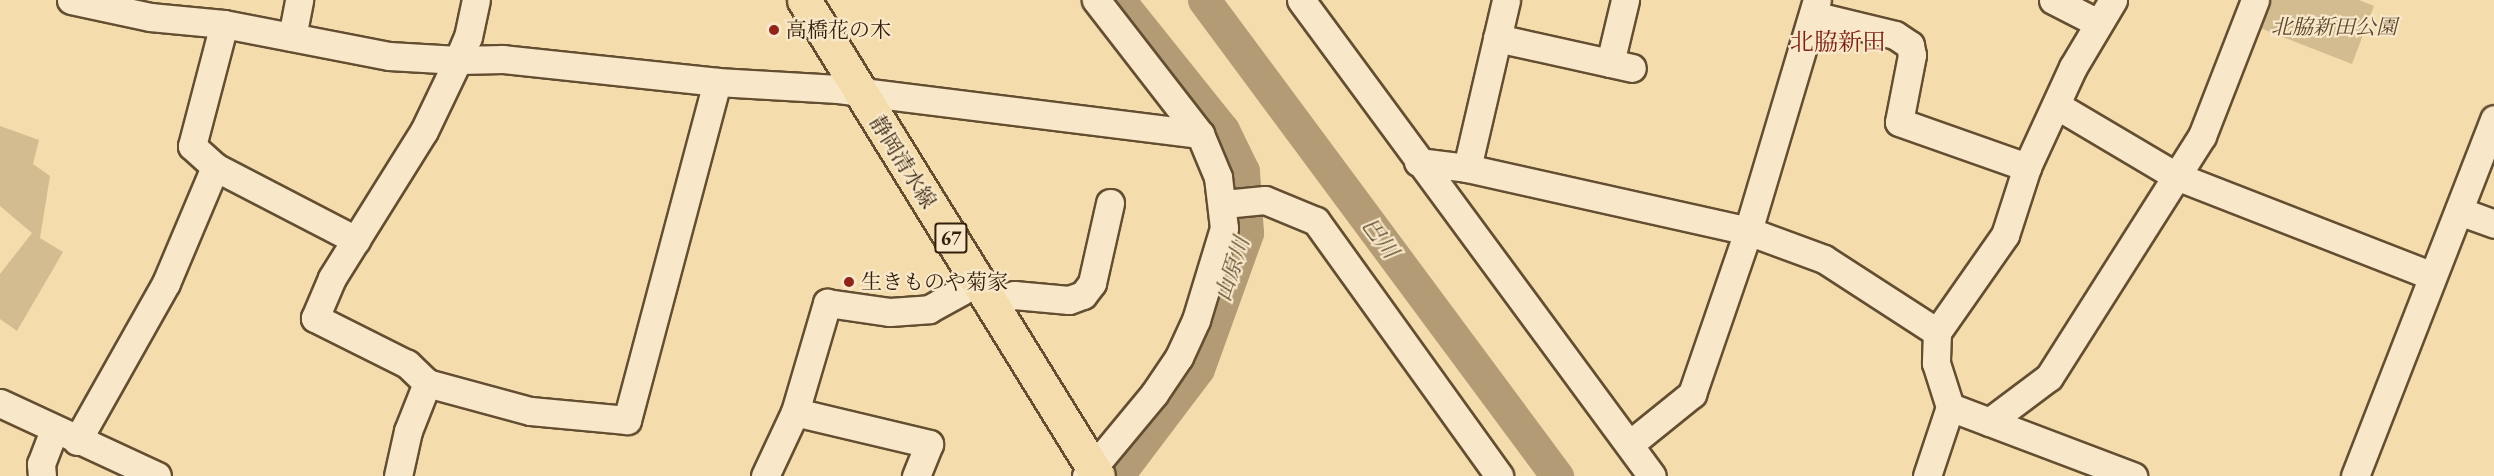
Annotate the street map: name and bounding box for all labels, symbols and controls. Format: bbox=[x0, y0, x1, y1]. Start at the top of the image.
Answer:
park label: 北脇新田公園 bbox=[2271, 14, 2397, 40]
place label: 高橋花の木 bbox=[786, 17, 891, 43]
marker: 高橋花の木 bbox=[767, 23, 781, 37]
district label: 北脇新田 bbox=[1790, 28, 1886, 56]
street label: 静岡清水線 bbox=[864, 111, 942, 213]
water label: 巴川 bbox=[1356, 212, 1404, 264]
road number: 67 bbox=[933, 221, 969, 255]
water label: 山原川 bbox=[1209, 234, 1255, 304]
place label: 生きものや菊家 bbox=[861, 269, 1008, 295]
marker: 生きものや菊家 bbox=[842, 275, 856, 289]

